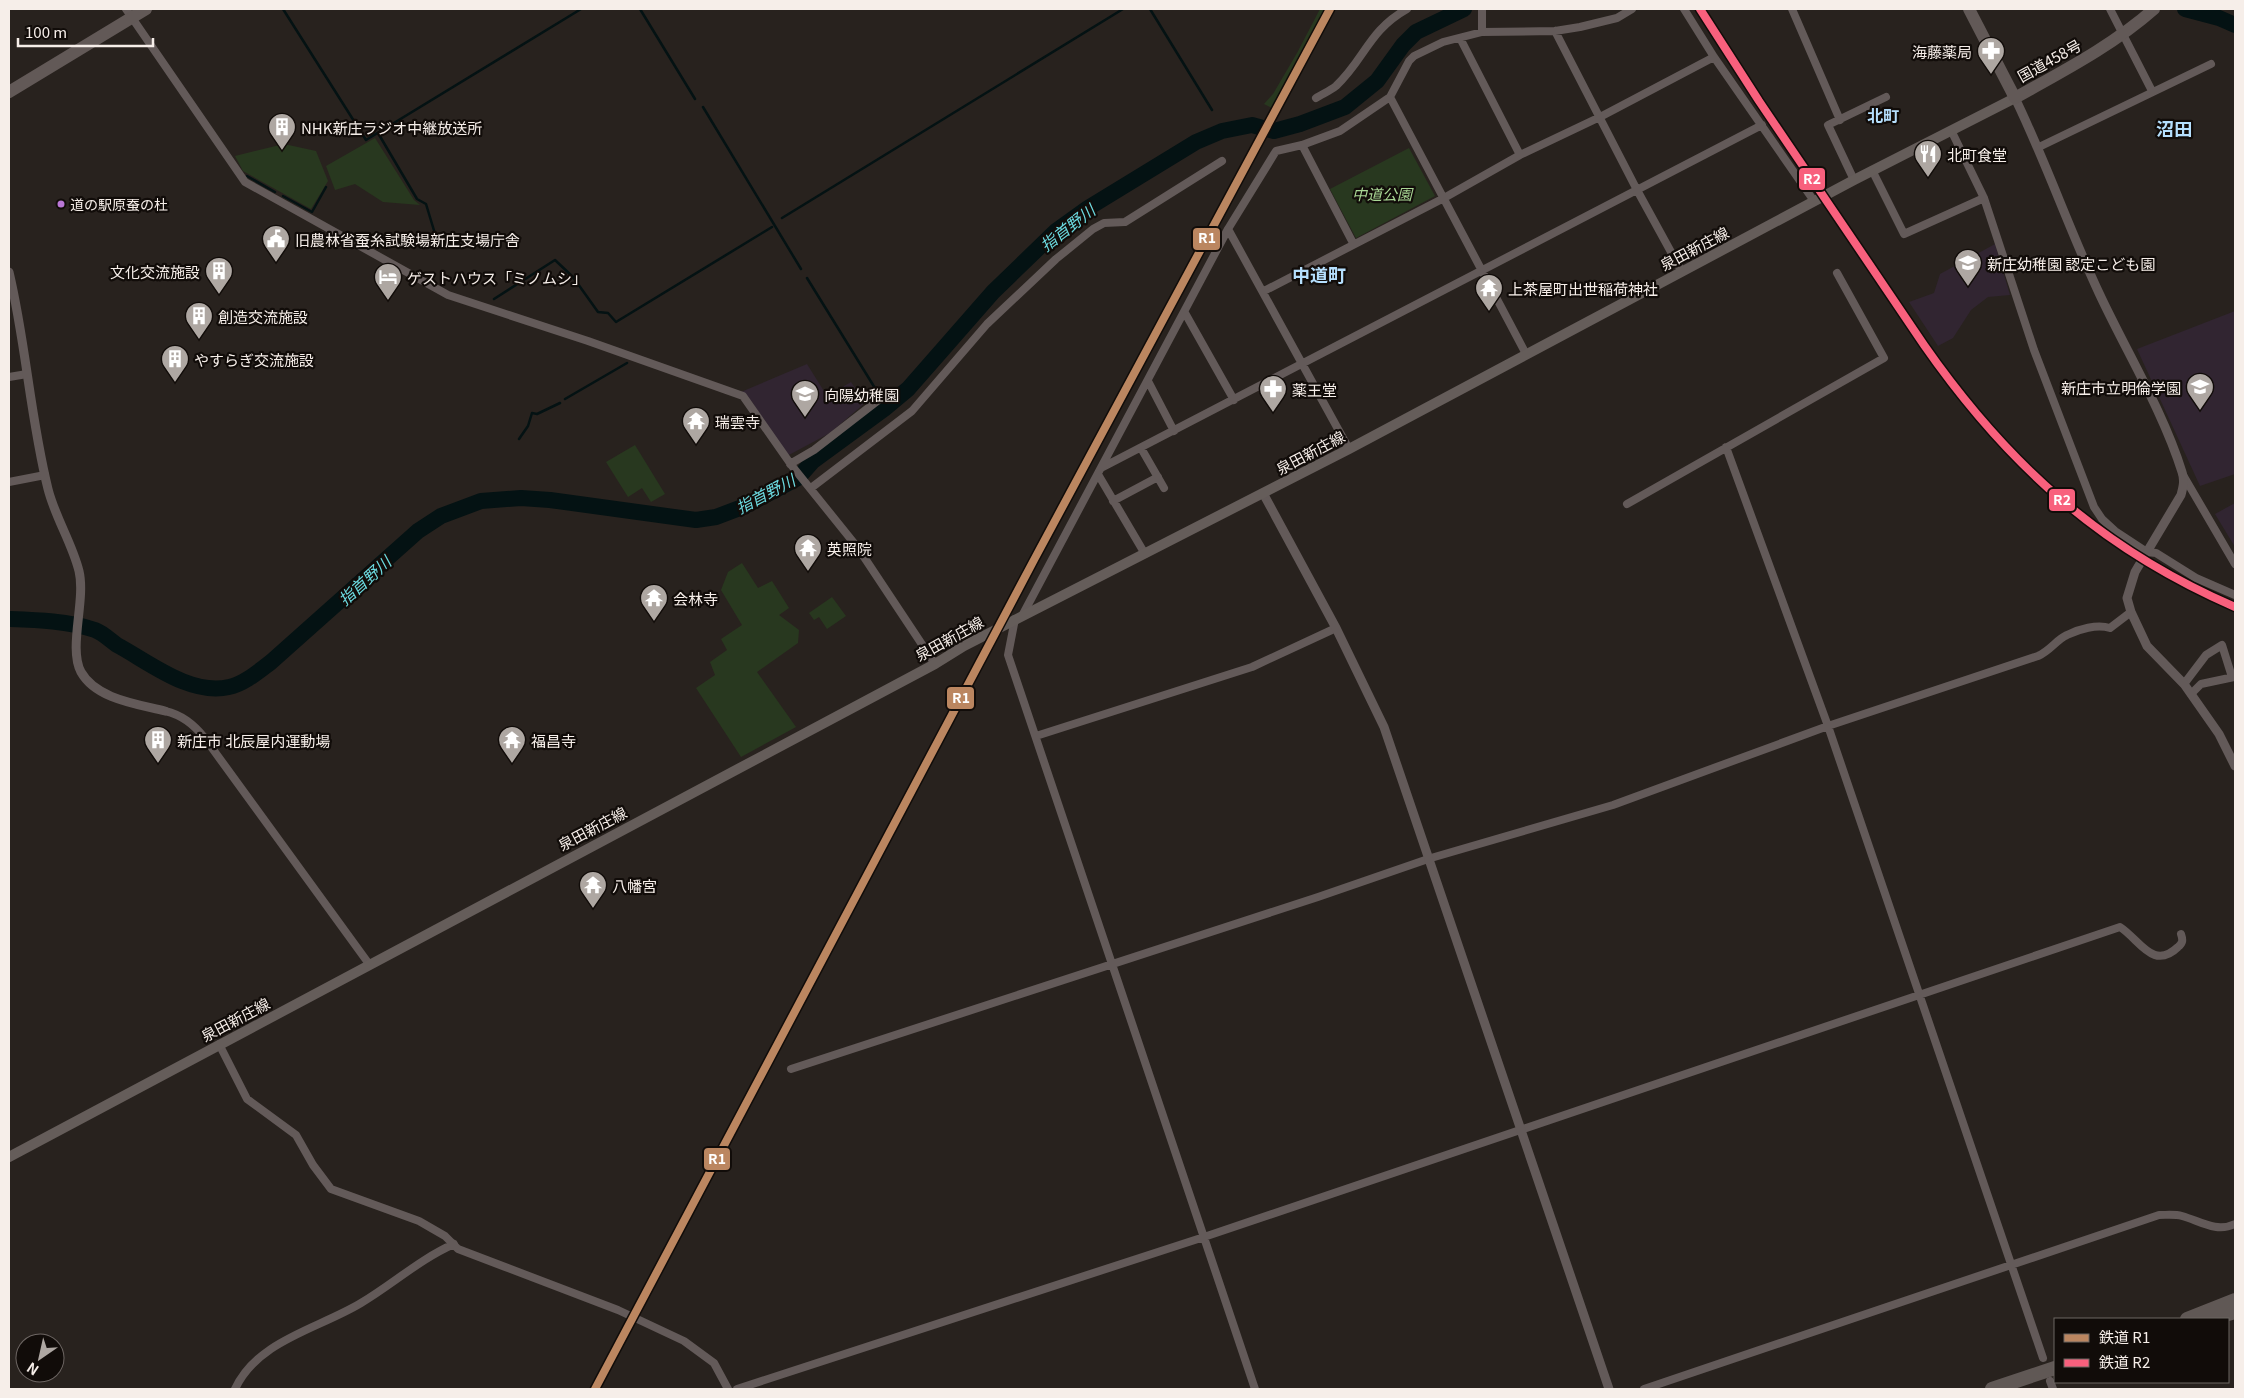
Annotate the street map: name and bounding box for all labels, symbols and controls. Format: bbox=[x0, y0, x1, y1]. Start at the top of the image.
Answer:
scale bar bbox=[18, 15, 152, 47]
text: 100 m bbox=[25, 21, 67, 42]
street label: 国道458号 bbox=[2013, 34, 2085, 86]
pharmacy icon: 海藤薬局 bbox=[1976, 36, 2006, 75]
place label: 海藤薬局 bbox=[1912, 41, 1972, 62]
district label: 北町 bbox=[1867, 103, 1899, 127]
building icon: NHK新庄ラジオ中継放送所 bbox=[267, 112, 297, 151]
district label: 沼田 bbox=[2156, 115, 2192, 141]
place label: NHK新庄ラジオ中継放送所 bbox=[301, 117, 482, 138]
restaurant icon: 北町食堂 bbox=[1913, 139, 1943, 178]
place label: 北町食堂 bbox=[1947, 144, 2007, 165]
line badge: R2 bbox=[1798, 167, 1826, 191]
text: R2 bbox=[1803, 168, 1821, 188]
park label: 中道公園 bbox=[1352, 183, 1414, 204]
place label: 道の駅原蚕の杜 bbox=[70, 194, 168, 214]
water label: 指首野川 bbox=[1034, 197, 1101, 256]
marker: 道の駅原蚕の杜 bbox=[56, 199, 66, 209]
street label: 泉田新庄線 bbox=[1656, 221, 1732, 275]
public building icon: 旧農林省蚕糸試験場新庄支場庁舎 bbox=[261, 224, 291, 263]
line badge: R1 bbox=[1192, 227, 1221, 251]
text: R1 bbox=[1198, 227, 1216, 247]
place label: 旧農林省蚕糸試験場新庄支場庁舎 bbox=[295, 229, 520, 250]
school or university icon: 新庄幼稚園 認定こども園 bbox=[1953, 248, 1983, 287]
place label: 新庄幼稚園 認定こども園 bbox=[1987, 253, 2155, 274]
building icon: 文化交流施設 bbox=[204, 256, 234, 295]
place label: 文化交流施設 bbox=[110, 261, 200, 282]
district label: 中道町 bbox=[1292, 261, 1346, 287]
hotel icon: ゲストハウス「ミノムシ」 bbox=[373, 262, 403, 301]
place label: ゲストハウス「ミノムシ」 bbox=[407, 267, 587, 288]
temple icon: 上茶屋町出世稲荷神社 bbox=[1474, 273, 1504, 312]
place label: 上茶屋町出世稲荷神社 bbox=[1508, 278, 1658, 299]
building icon: 創造交流施設 bbox=[184, 301, 214, 340]
place label: 創造交流施設 bbox=[218, 306, 308, 327]
building icon: やすらぎ交流施設 bbox=[160, 344, 190, 383]
place label: やすらぎ交流施設 bbox=[194, 349, 314, 370]
school or university icon: 新庄市立明倫学園 bbox=[2185, 372, 2215, 411]
pharmacy icon: 薬王堂 bbox=[1258, 374, 1288, 413]
place label: 新庄市立明倫学園 bbox=[2061, 377, 2181, 398]
school or university icon: 向陽幼稚園 bbox=[790, 379, 820, 418]
place label: 薬王堂 bbox=[1292, 379, 1337, 400]
place label: 向陽幼稚園 bbox=[824, 384, 899, 405]
temple icon: 瑞雲寺 bbox=[681, 406, 711, 445]
place label: 瑞雲寺 bbox=[715, 411, 760, 432]
street label: 泉田新庄線 bbox=[1272, 425, 1348, 479]
water label: 指首野川 bbox=[731, 466, 801, 519]
line badge: R2 bbox=[2048, 488, 2076, 512]
text: R2 bbox=[2053, 489, 2071, 509]
temple icon: 英照院 bbox=[793, 533, 823, 572]
place label: 英照院 bbox=[827, 538, 872, 559]
water label: 指首野川 bbox=[332, 548, 397, 610]
temple icon: 会林寺 bbox=[639, 583, 669, 622]
place label: 会林寺 bbox=[673, 588, 718, 609]
street label: 泉田新庄線 bbox=[911, 611, 987, 665]
line badge: R1 bbox=[946, 686, 975, 710]
text: R1 bbox=[952, 687, 970, 707]
building icon: 新庄市 北辰屋内運動場 bbox=[143, 725, 173, 764]
temple icon: 福昌寺 bbox=[497, 725, 527, 764]
place label: 新庄市 北辰屋内運動場 bbox=[177, 730, 330, 751]
place label: 福昌寺 bbox=[531, 730, 576, 751]
street label: 泉田新庄線 bbox=[554, 801, 630, 855]
temple icon: 八幡宮 bbox=[578, 870, 608, 909]
place label: 八幡宮 bbox=[612, 875, 657, 896]
street label: 泉田新庄線 bbox=[197, 992, 273, 1046]
line badge: R1 bbox=[703, 1147, 731, 1171]
text: R1 bbox=[708, 1148, 726, 1168]
legend bbox=[2054, 1318, 2229, 1383]
text: 鉄道 R1 bbox=[2099, 1326, 2150, 1347]
north arrow bbox=[15, 1333, 65, 1383]
text: 鉄道 R2 bbox=[2099, 1351, 2150, 1372]
text: N bbox=[22, 1358, 42, 1381]

